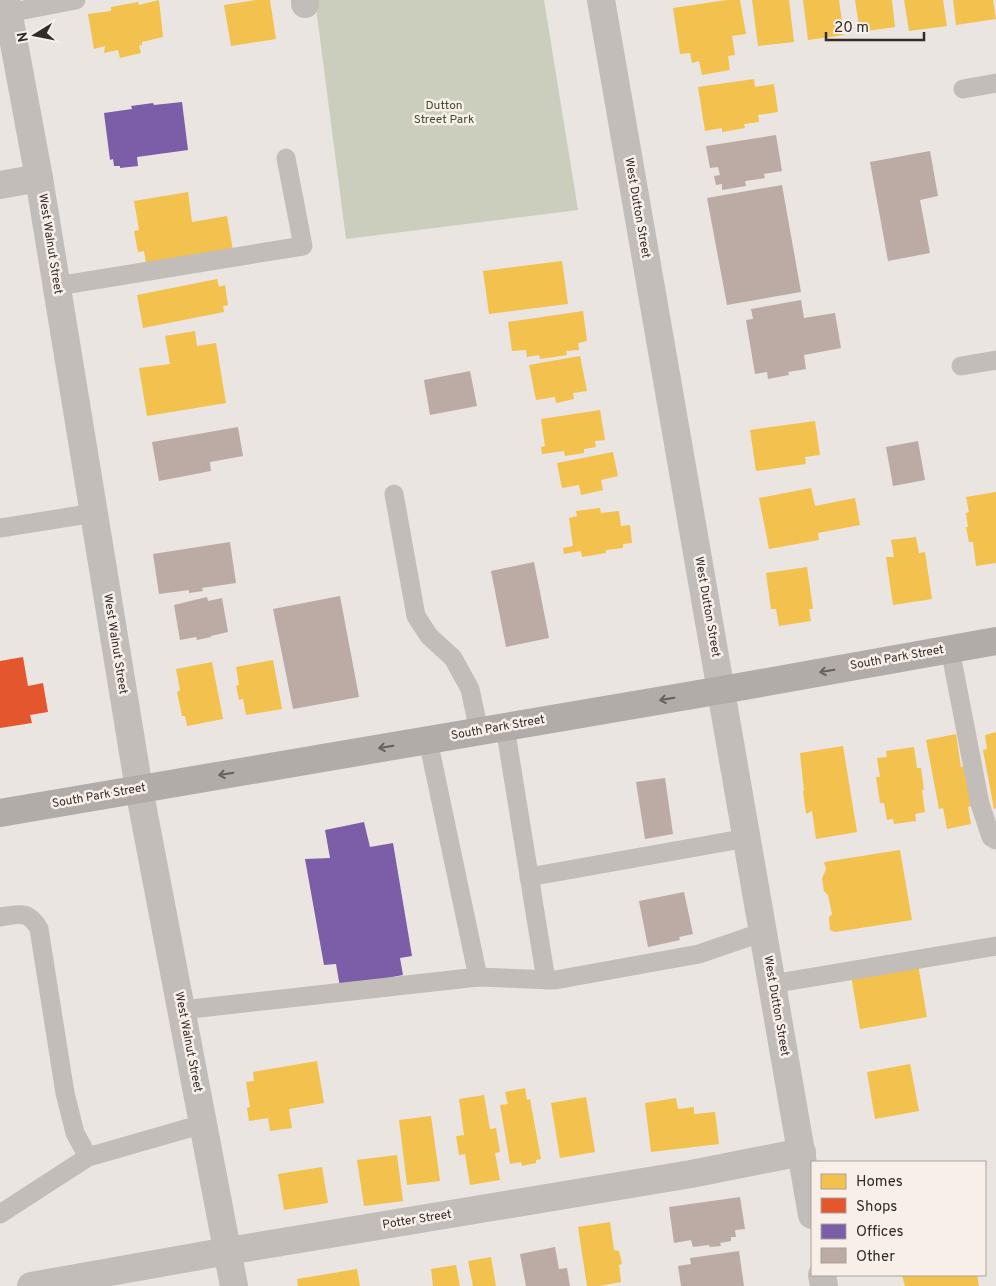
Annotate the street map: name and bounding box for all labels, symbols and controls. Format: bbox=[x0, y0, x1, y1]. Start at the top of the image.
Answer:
north arrow bbox=[10, 10, 60, 60]
scale bar bbox=[826, 10, 924, 42]
text: 20 m bbox=[834, 19, 869, 38]
text: N bbox=[14, 31, 33, 43]
park label: Dutton Street Park bbox=[414, 98, 474, 128]
street label: West Dutton Street bbox=[620, 156, 654, 260]
street label: West Walnut Street bbox=[34, 192, 66, 296]
street label: West Dutton Street bbox=[690, 555, 724, 659]
street label: West Walnut Street bbox=[99, 592, 131, 696]
street label: South Park Street bbox=[849, 642, 945, 674]
one-way arrow bbox=[820, 667, 836, 677]
one-way arrow bbox=[660, 695, 676, 705]
street label: South Park Street bbox=[450, 712, 546, 744]
one-way arrow bbox=[379, 743, 395, 753]
one-way arrow bbox=[219, 770, 235, 780]
street label: South Park Street bbox=[51, 780, 147, 812]
street label: West Dutton Street bbox=[759, 954, 793, 1058]
street label: West Walnut Street bbox=[170, 990, 206, 1094]
legend bbox=[811, 1161, 986, 1276]
text: Homes bbox=[856, 1173, 903, 1192]
text: Shops bbox=[856, 1198, 897, 1217]
street label: Potter Street bbox=[381, 1207, 453, 1233]
text: Offices bbox=[856, 1223, 903, 1242]
text: Other bbox=[856, 1248, 895, 1267]

